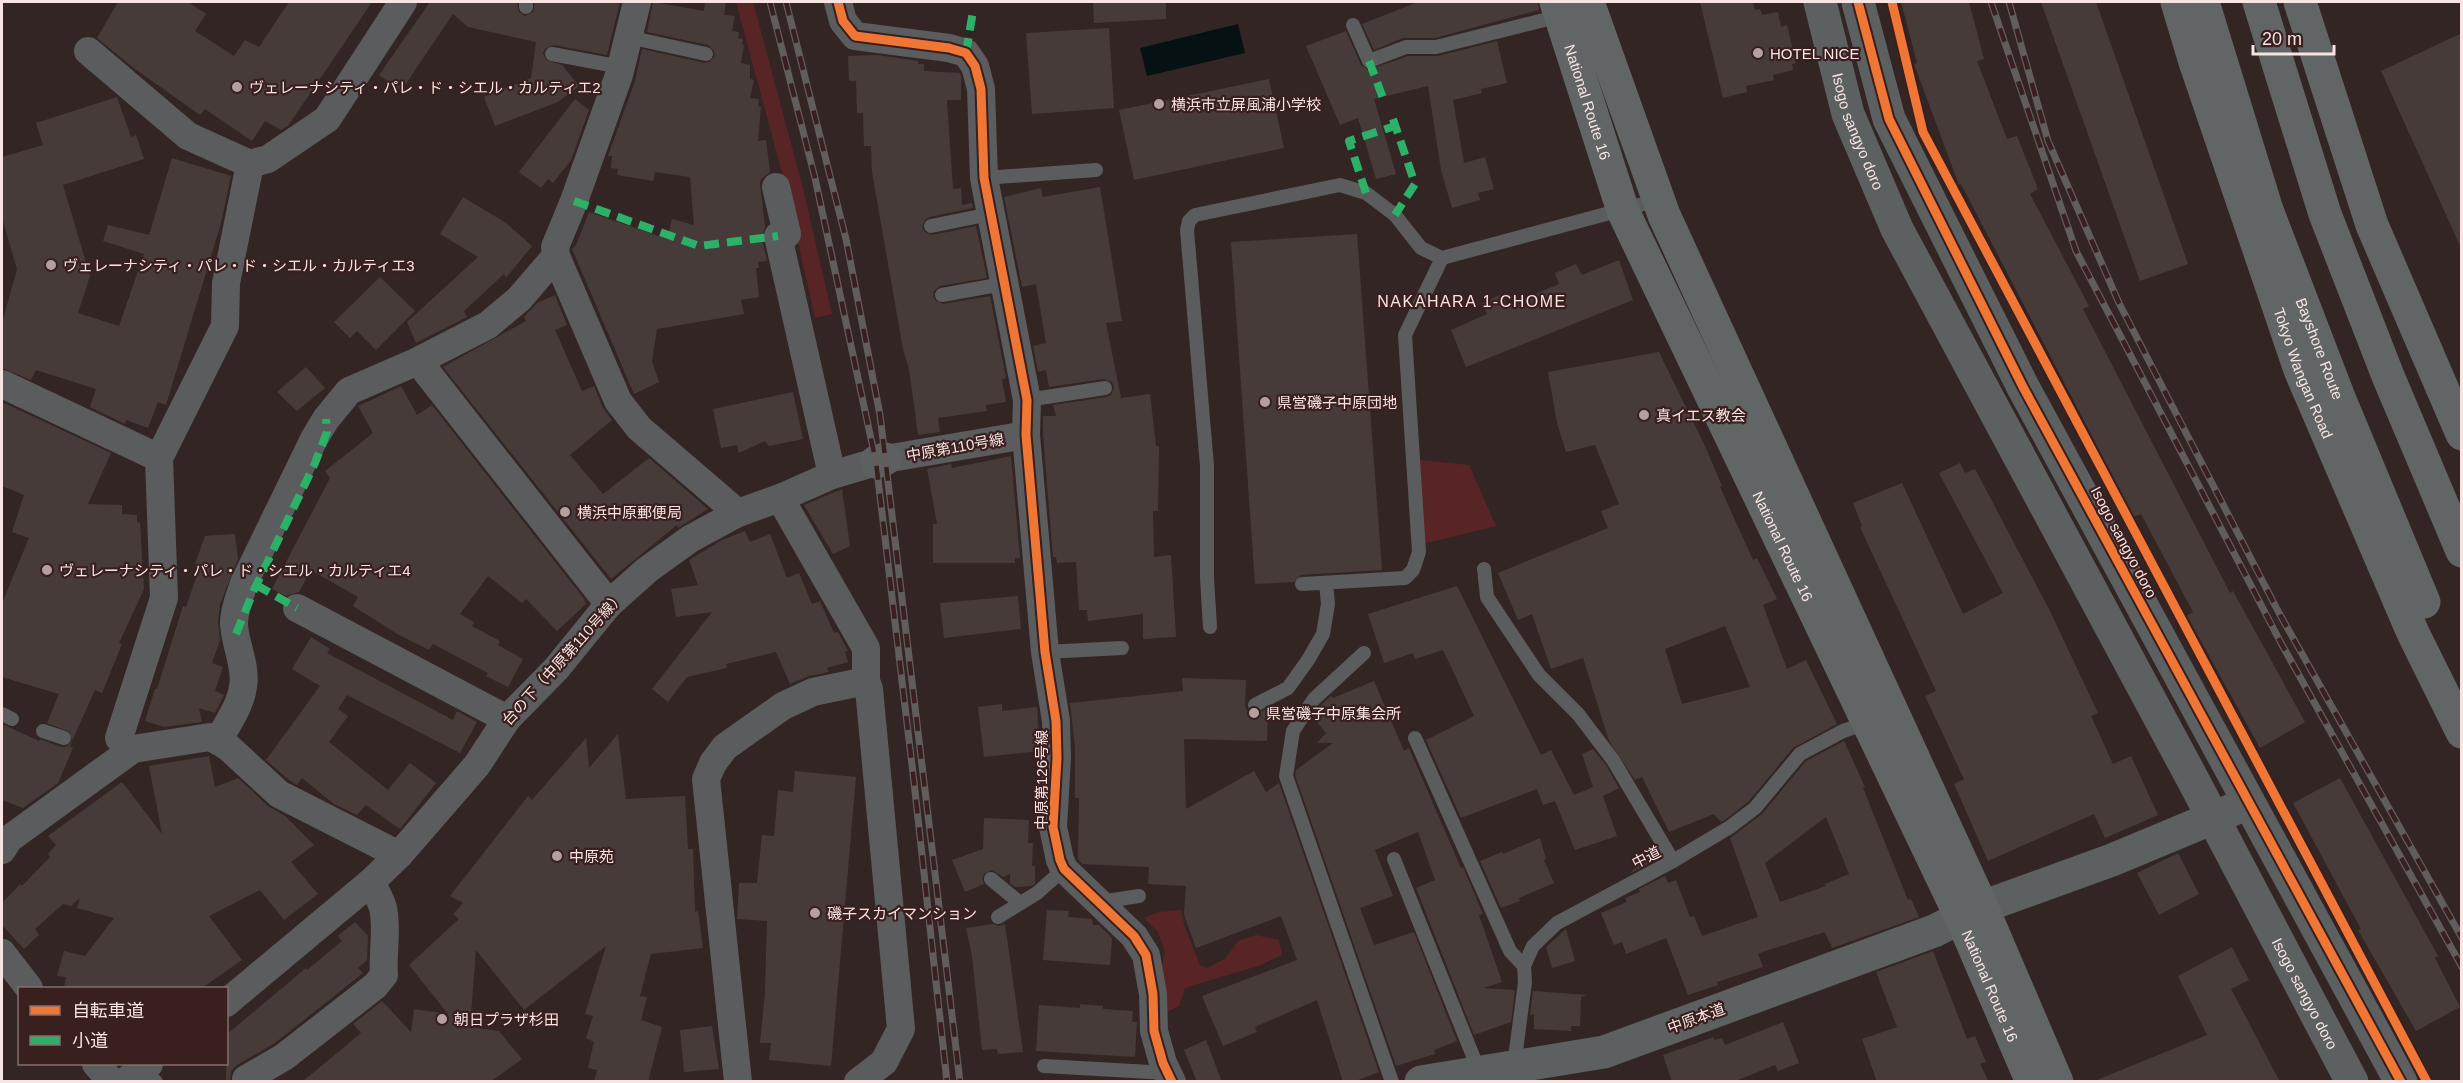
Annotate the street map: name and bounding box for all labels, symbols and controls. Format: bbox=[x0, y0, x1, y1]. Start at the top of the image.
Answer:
scale bar bbox=[2253, 18, 2334, 56]
text: 20 m bbox=[2262, 29, 2302, 49]
street label: National Route 16 bbox=[1562, 42, 1614, 162]
place label: HOTEL NICE bbox=[1770, 45, 1859, 62]
marker: HOTEL NICE bbox=[1751, 46, 1765, 60]
street label: Isogo sangyo doro bbox=[1830, 71, 1888, 192]
place label: ヴェレーナシティ・パレ・ド・シエル・カルティエ2 bbox=[249, 79, 601, 96]
marker: ヴェレーナシティ・パレ・ド・シエル・カルティエ2 bbox=[230, 80, 244, 94]
place label: 横浜市立屏風浦小学校 bbox=[1171, 96, 1321, 113]
marker: 横浜市立屏風浦小学校 bbox=[1152, 97, 1166, 111]
place label: ヴェレーナシティ・パレ・ド・シエル・カルティエ3 bbox=[63, 257, 415, 274]
marker: ヴェレーナシティ・パレ・ド・シエル・カルティエ3 bbox=[44, 258, 58, 272]
district label: NAKAHARA 1-CHOME bbox=[1377, 293, 1567, 310]
street label: Bayshore Route bbox=[2293, 295, 2347, 402]
street label: Tokyo Wangan Road bbox=[2271, 305, 2337, 441]
place label: 県営磯子中原団地 bbox=[1277, 394, 1397, 411]
marker: 県営磯子中原団地 bbox=[1258, 395, 1272, 409]
place label: 真イエス教会 bbox=[1656, 407, 1746, 424]
marker: 真イエス教会 bbox=[1637, 408, 1651, 422]
street label: 中原第110号線 bbox=[905, 430, 1005, 464]
street label: Isogo sangyo doro bbox=[2088, 484, 2160, 600]
street label: National Route 16 bbox=[1750, 488, 1817, 604]
place label: 横浜中原郵便局 bbox=[577, 504, 682, 521]
marker: 横浜中原郵便局 bbox=[558, 505, 572, 519]
place label: ヴェレーナシティ・パレ・ド・シエル・カルティエ4 bbox=[59, 562, 411, 579]
marker: ヴェレーナシティ・パレ・ド・シエル・カルティエ4 bbox=[40, 563, 54, 577]
street label: 台の下（中原第110号線） bbox=[498, 588, 628, 728]
place label: 県営磯子中原集会所 bbox=[1266, 705, 1401, 722]
marker: 県営磯子中原集会所 bbox=[1247, 706, 1261, 720]
street label: 中原第126号線 bbox=[1033, 730, 1050, 830]
street label: 中道 bbox=[1629, 843, 1663, 871]
place label: 中原苑 bbox=[569, 848, 614, 865]
marker: 中原苑 bbox=[550, 849, 564, 863]
place label: 磯子スカイマンション bbox=[827, 905, 977, 922]
marker: 磯子スカイマンション bbox=[808, 906, 822, 920]
street label: National Route 16 bbox=[1959, 927, 2022, 1044]
street label: Isogo sangyo doro bbox=[2269, 935, 2342, 1052]
legend bbox=[18, 987, 228, 1065]
street label: 中原本道 bbox=[1665, 1000, 1727, 1036]
text: 自転車道 bbox=[72, 1001, 144, 1021]
place label: 朝日プラザ杉田 bbox=[454, 1011, 559, 1028]
marker: 朝日プラザ杉田 bbox=[435, 1012, 449, 1026]
text: 小道 bbox=[72, 1031, 108, 1051]

